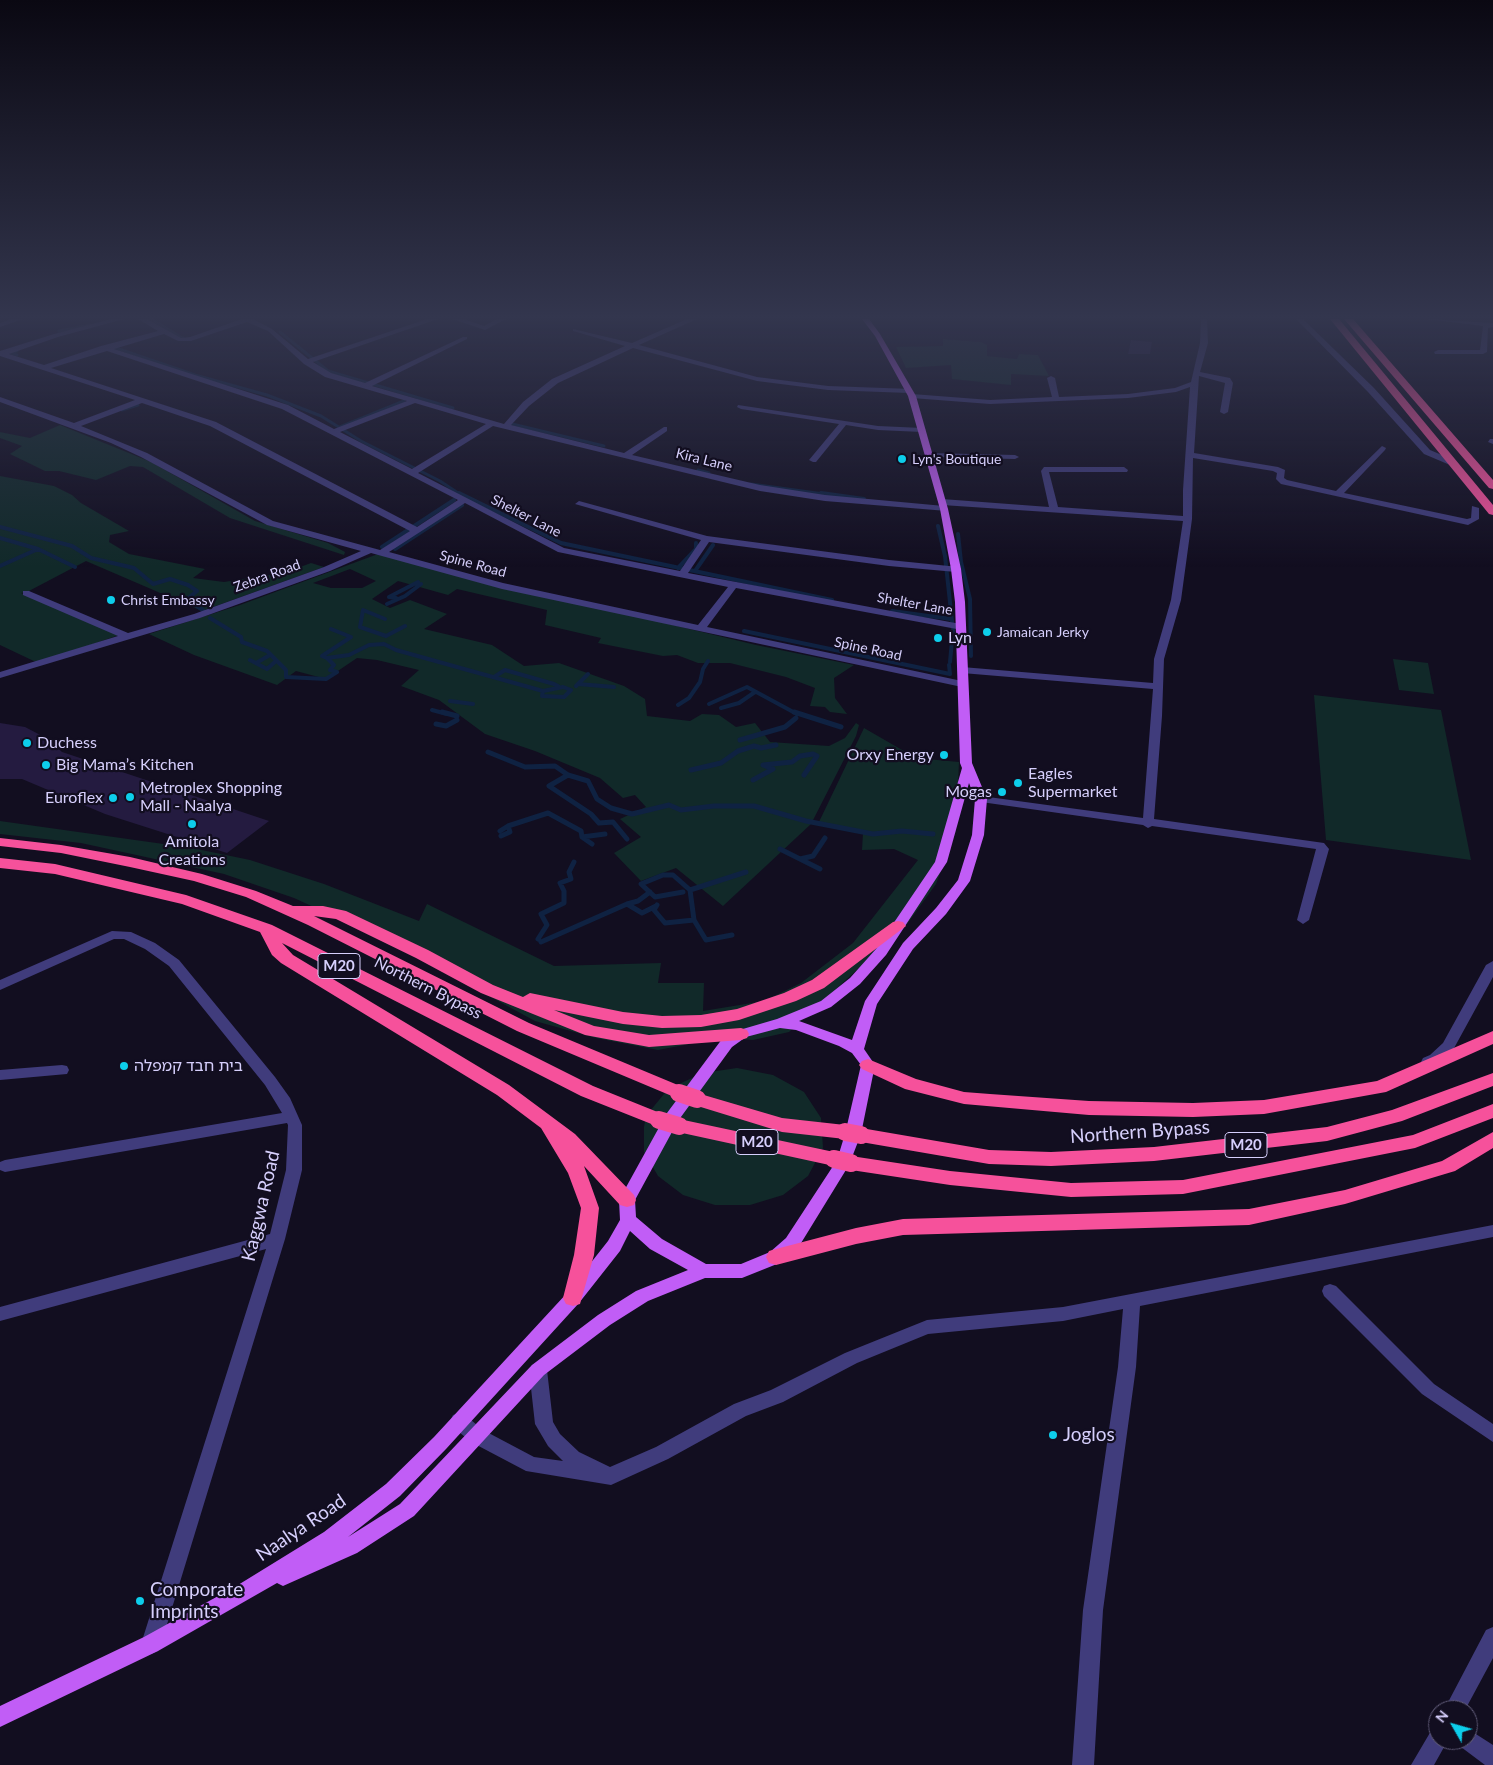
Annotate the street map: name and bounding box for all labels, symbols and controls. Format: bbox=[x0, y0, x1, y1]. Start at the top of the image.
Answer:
street label: Kira Lane bbox=[674, 445, 734, 475]
place label: Lyn's Boutique bbox=[912, 451, 1002, 467]
marker: Lyn's Boutique bbox=[896, 453, 908, 465]
street label: Shelter Lane bbox=[488, 491, 564, 541]
street label: Spine Road bbox=[438, 547, 508, 581]
street label: Zebra Road bbox=[231, 556, 303, 596]
street label: Shelter Lane bbox=[876, 589, 954, 619]
place label: Christ Embassy bbox=[121, 592, 215, 608]
marker: Christ Embassy bbox=[105, 594, 117, 606]
place label: Jamaican Jerky bbox=[997, 624, 1089, 640]
marker: Jamaican Jerky bbox=[981, 626, 993, 638]
place label: Lyn bbox=[948, 628, 972, 648]
marker: Lyn bbox=[932, 632, 944, 644]
street label: Spine Road bbox=[833, 634, 903, 664]
place label: Duchess bbox=[37, 733, 97, 753]
marker: Duchess bbox=[21, 737, 33, 749]
place label: Orxy Energy bbox=[847, 745, 934, 765]
marker: Orxy Energy bbox=[938, 749, 950, 761]
place label: Big Mama’s Kitchen bbox=[56, 755, 194, 775]
marker: Big Mama’s Kitchen bbox=[40, 759, 52, 771]
place label: Eagles Supermarket bbox=[1028, 764, 1117, 802]
marker: Eagles Supermarket bbox=[1012, 777, 1024, 789]
place label: Metroplex Shopping Mall - Naalya bbox=[140, 778, 282, 816]
place label: Mogas bbox=[945, 782, 992, 802]
marker: Mogas bbox=[996, 786, 1008, 798]
place label: Euroflex bbox=[45, 788, 103, 808]
marker: Metroplex Shopping Mall - Naalya bbox=[124, 791, 136, 803]
marker: Euroflex bbox=[107, 792, 119, 804]
marker: Amitola Creations bbox=[186, 818, 198, 830]
place label: Amitola Creations bbox=[158, 832, 226, 870]
street label: Northern Bypass bbox=[371, 953, 485, 1023]
road number: M20 bbox=[318, 954, 360, 978]
place label: בית חבד קמפלה bbox=[134, 1056, 243, 1076]
marker: בית חבד קמפלה bbox=[118, 1060, 130, 1072]
street label: Northern Bypass bbox=[1069, 1116, 1211, 1148]
road number: M20 bbox=[736, 1130, 778, 1154]
road number: M20 bbox=[1225, 1132, 1267, 1158]
street label: Kaggwa Road bbox=[237, 1148, 285, 1264]
place label: Joglos bbox=[1063, 1424, 1115, 1446]
marker: Joglos bbox=[1047, 1429, 1059, 1441]
street label: Naalya Road bbox=[252, 1490, 350, 1566]
place label: Comporate Imprints bbox=[150, 1579, 243, 1623]
marker: Comporate Imprints bbox=[134, 1595, 146, 1607]
north arrow bbox=[1428, 1700, 1478, 1750]
text: N bbox=[1432, 1707, 1452, 1726]

